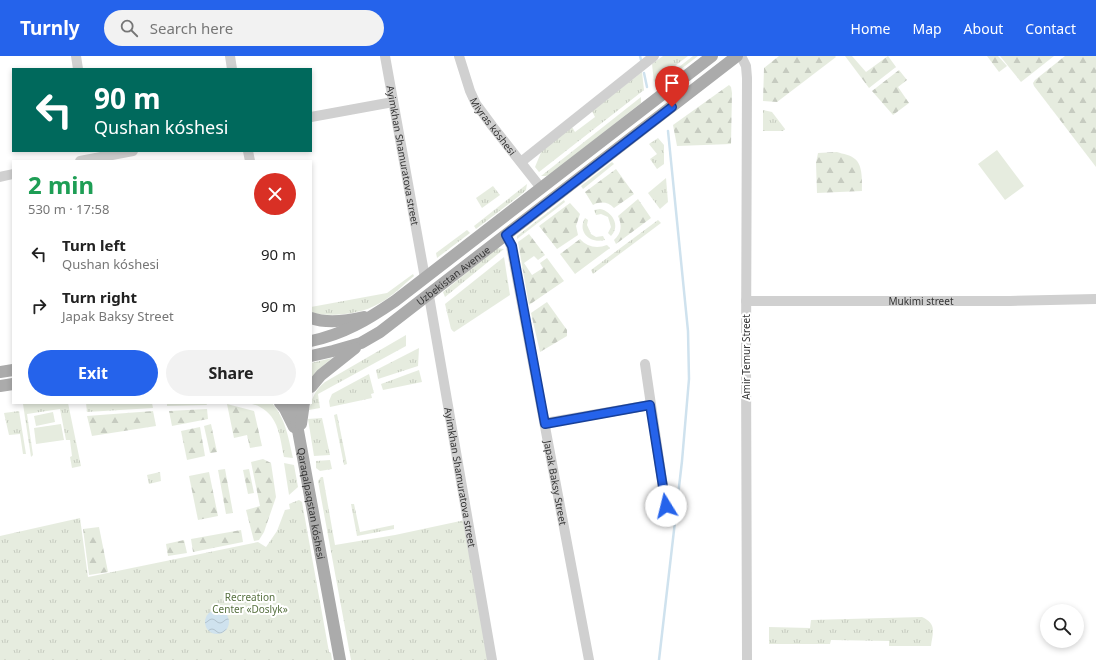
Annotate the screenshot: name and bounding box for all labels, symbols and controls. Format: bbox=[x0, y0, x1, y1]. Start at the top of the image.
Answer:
search box bbox=[104, 10, 384, 46]
text: Turnly bbox=[20, 15, 80, 41]
icon: search bbox=[118, 17, 140, 39]
text: Search here bbox=[150, 18, 233, 38]
text: Home bbox=[851, 19, 890, 38]
text: Map bbox=[912, 19, 942, 38]
text: About bbox=[964, 19, 1003, 38]
text: Contact bbox=[1025, 19, 1076, 38]
pin bbox=[655, 66, 689, 107]
icon: arrive bbox=[661, 72, 683, 94]
text: 90 m bbox=[94, 79, 161, 117]
icon: left bbox=[28, 84, 80, 136]
street label: Ayimkhan Shamuratova street bbox=[383, 84, 422, 227]
street label: Miyras kóshesi bbox=[467, 95, 520, 158]
text: Qushan kóshesi bbox=[94, 115, 229, 139]
text: 2 min bbox=[28, 168, 94, 201]
button: close bbox=[254, 173, 296, 215]
text: 530 m · 17:58 bbox=[28, 200, 109, 218]
text: Turn left bbox=[62, 235, 126, 255]
street label: Uzbekistan Avenue bbox=[413, 242, 493, 308]
icon: left bbox=[28, 243, 50, 265]
text: 90 m bbox=[261, 244, 296, 264]
text: Qushan kóshesi bbox=[62, 255, 159, 273]
text: Turn right bbox=[62, 287, 137, 307]
street label: Mukimi street bbox=[888, 294, 954, 308]
icon: right bbox=[28, 295, 50, 317]
text: 90 m bbox=[261, 296, 296, 316]
text: Japak Baksy Street bbox=[62, 307, 174, 325]
street label: Amir Temur Street bbox=[739, 314, 753, 400]
button: Exit bbox=[28, 350, 158, 396]
button: Share bbox=[166, 350, 296, 396]
street label: Ayimkhan Shamuratova street bbox=[441, 406, 479, 549]
street label: Japak Baksy Street bbox=[541, 438, 571, 527]
street label: Qaraqalpaqstan kóshesi bbox=[294, 446, 328, 560]
position arrow bbox=[645, 485, 687, 527]
park label: Recreation Center «Doslyk» bbox=[212, 590, 288, 616]
map controls bbox=[1040, 604, 1084, 648]
button: search bbox=[1040, 604, 1084, 648]

